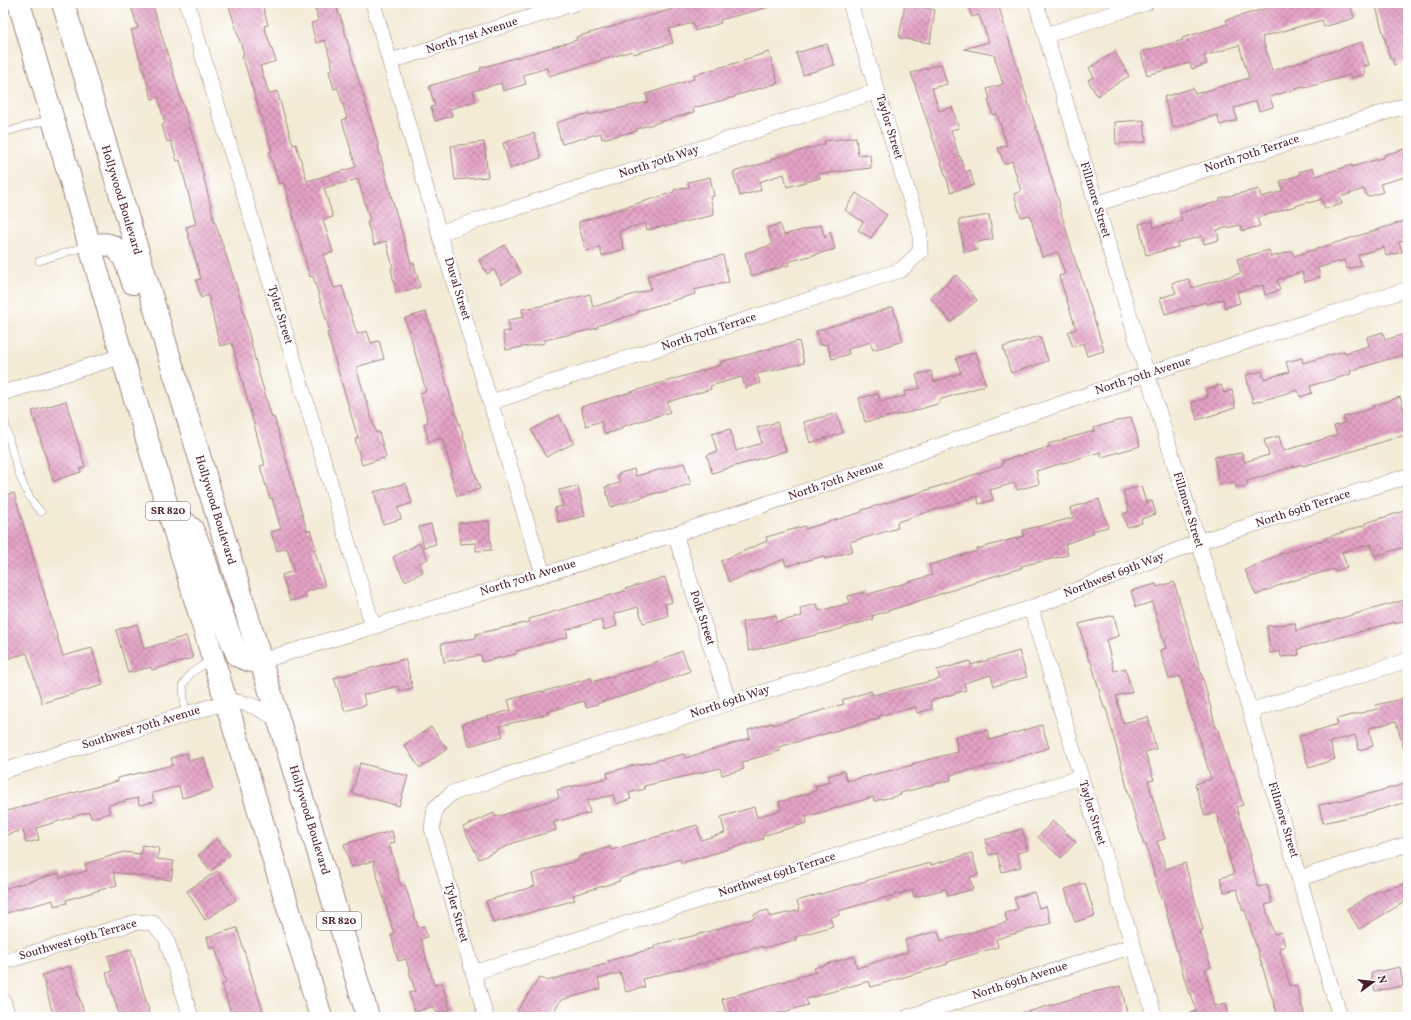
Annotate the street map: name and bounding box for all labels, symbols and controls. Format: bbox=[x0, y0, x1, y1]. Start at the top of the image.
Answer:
street label: North 71st Avenue bbox=[424, 14, 520, 58]
street label: Taylor Street bbox=[872, 92, 906, 162]
street label: North 70th Terrace bbox=[1202, 131, 1302, 177]
street label: North 70th Way bbox=[617, 141, 702, 182]
street label: Hollywood Boulevard bbox=[97, 143, 145, 257]
street label: Fillmore Street bbox=[1076, 160, 1114, 240]
street label: Duval Street bbox=[440, 256, 474, 322]
street label: Tyler Street bbox=[263, 283, 297, 347]
street label: North 70th Terrace bbox=[659, 309, 759, 355]
street label: North 70th Avenue bbox=[1093, 353, 1193, 399]
street label: Hollywood Boulevard bbox=[191, 453, 239, 567]
street label: North 70th Avenue bbox=[786, 457, 886, 505]
street label: Fillmore Street bbox=[1169, 470, 1207, 550]
street label: North 69th Terrace bbox=[1254, 486, 1353, 532]
road number: SR 820 bbox=[146, 502, 190, 520]
street label: Northwest 69th Way bbox=[1061, 548, 1167, 602]
street label: North 70th Avenue bbox=[478, 556, 578, 600]
street label: Polk Street bbox=[686, 588, 718, 648]
street label: North 69th Way bbox=[688, 681, 772, 722]
street label: Southwest 70th Avenue bbox=[80, 702, 202, 754]
street label: Hollywood Boulevard bbox=[285, 763, 333, 877]
street label: Taylor Street bbox=[1075, 778, 1109, 848]
street label: Fillmore Street bbox=[1264, 780, 1302, 860]
street label: Northwest 69th Terrace bbox=[716, 848, 838, 902]
street label: Tyler Street bbox=[440, 881, 472, 945]
road number: SR 820 bbox=[317, 912, 361, 930]
street label: Southwest 69th Terrace bbox=[17, 915, 139, 964]
street label: North 69th Avenue bbox=[970, 958, 1070, 1004]
north arrow bbox=[1353, 962, 1393, 1002]
text: N bbox=[1373, 974, 1389, 986]

